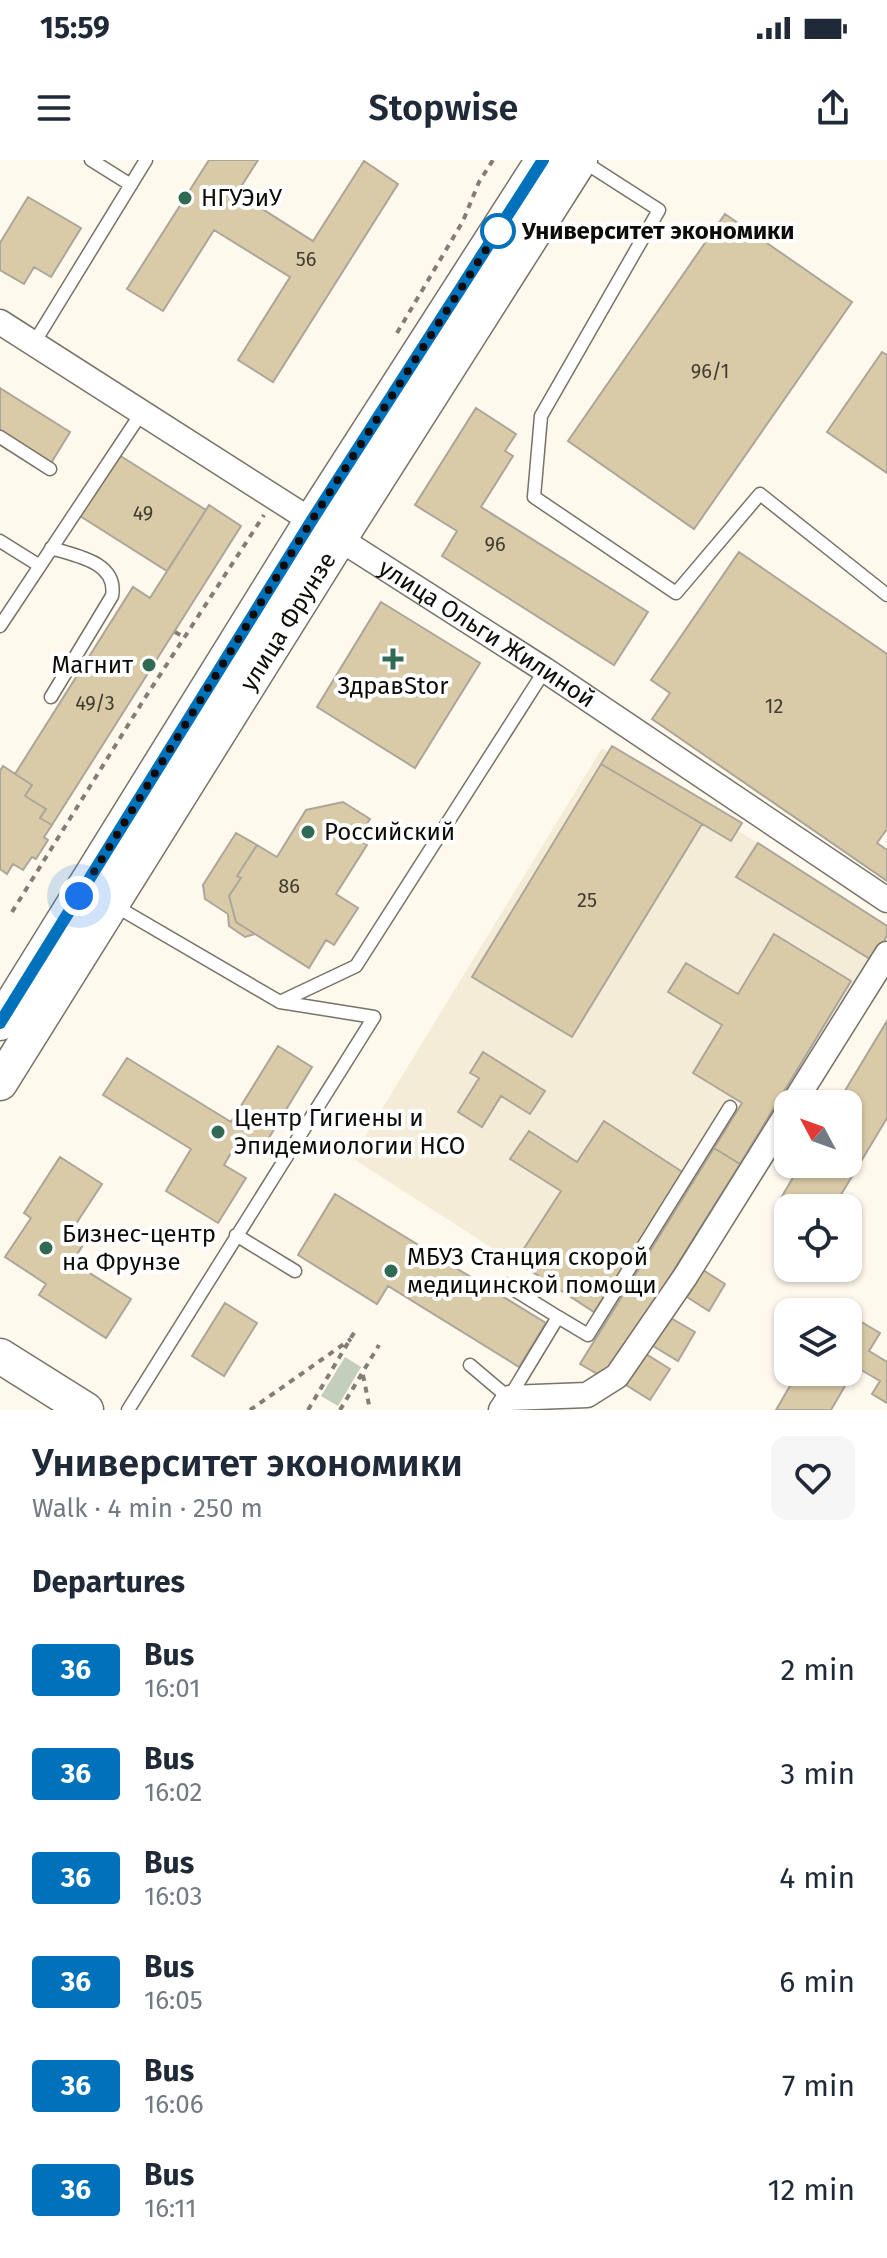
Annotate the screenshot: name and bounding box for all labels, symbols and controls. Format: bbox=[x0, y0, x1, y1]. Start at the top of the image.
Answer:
text: 15:59 bbox=[40, 10, 110, 46]
icon: menu bbox=[32, 86, 76, 130]
text: Stopwise bbox=[369, 86, 518, 130]
icon: share bbox=[811, 86, 855, 130]
place label: НГУЭиУ bbox=[201, 184, 283, 212]
marker: НГУЭиУ bbox=[176, 189, 194, 207]
marker: Университет экономики bbox=[481, 214, 515, 248]
place label: Университет экономики bbox=[521, 217, 794, 245]
house number: 56 bbox=[296, 247, 316, 271]
house number: 96/1 bbox=[691, 359, 729, 383]
house number: 49 bbox=[133, 501, 153, 525]
house number: 96 bbox=[484, 532, 506, 556]
street label: улица Фрунзе bbox=[234, 547, 342, 696]
street label: улица Ольги Жилиной bbox=[373, 553, 600, 714]
marker: ЗдравStor bbox=[384, 650, 402, 668]
place label: Магнит bbox=[52, 651, 133, 679]
marker: Магнит bbox=[140, 656, 158, 674]
place label: ЗдравStor bbox=[337, 672, 449, 700]
house number: 49/3 bbox=[75, 691, 115, 715]
house number: 12 bbox=[765, 694, 783, 718]
place label: Российский bbox=[324, 818, 455, 846]
marker: Российский bbox=[299, 823, 317, 841]
house number: 86 bbox=[278, 874, 300, 898]
your location bbox=[59, 876, 99, 916]
house number: 25 bbox=[577, 888, 597, 912]
north arrow bbox=[774, 1090, 862, 1178]
map controls bbox=[774, 1090, 862, 1386]
place label: Центр Гигиены и Эпидемиологии НСО bbox=[234, 1104, 465, 1160]
marker: Центр Гигиены и Эпидемиологии НСО bbox=[209, 1123, 227, 1141]
button: locate bbox=[774, 1194, 862, 1282]
place label: Бизнес-центр на Фрунзе bbox=[62, 1220, 216, 1276]
marker: Бизнес-центр на Фрунзе bbox=[37, 1239, 55, 1257]
place label: МБУЗ Станция скорой медицинской помощи bbox=[407, 1243, 657, 1299]
marker: МБУЗ Станция скорой медицинской помощи bbox=[382, 1262, 400, 1280]
button: layers bbox=[774, 1298, 862, 1386]
button: heart bbox=[771, 1436, 855, 1520]
text: Университет экономики bbox=[32, 1440, 463, 1486]
text: Walk · 4 min · 250 m bbox=[32, 1493, 263, 1524]
text: Departures bbox=[32, 1564, 185, 1600]
text: Bus bbox=[144, 1637, 194, 1673]
text: 2 min bbox=[780, 1652, 855, 1688]
text: 36 bbox=[61, 1653, 91, 1686]
text: 16:01 bbox=[144, 1673, 200, 1704]
text: Bus bbox=[144, 1741, 194, 1777]
text: 3 min bbox=[780, 1756, 855, 1792]
text: 36 bbox=[61, 1757, 91, 1790]
text: 16:02 bbox=[144, 1777, 202, 1808]
text: Bus bbox=[144, 1845, 194, 1881]
text: 4 min bbox=[779, 1860, 855, 1896]
text: 36 bbox=[61, 1861, 91, 1894]
text: 16:03 bbox=[144, 1881, 203, 1912]
text: Bus bbox=[144, 1949, 194, 1985]
text: 6 min bbox=[779, 1964, 855, 2000]
text: 36 bbox=[61, 1965, 91, 1998]
text: 16:05 bbox=[144, 1985, 203, 2016]
text: Bus bbox=[144, 2053, 194, 2089]
text: 7 min bbox=[782, 2068, 855, 2104]
text: 36 bbox=[61, 2069, 91, 2102]
text: 16:06 bbox=[144, 2089, 204, 2120]
text: Bus bbox=[144, 2157, 194, 2193]
text: 12 min bbox=[767, 2172, 855, 2208]
text: 36 bbox=[61, 2173, 91, 2206]
text: 16:11 bbox=[144, 2193, 196, 2224]

